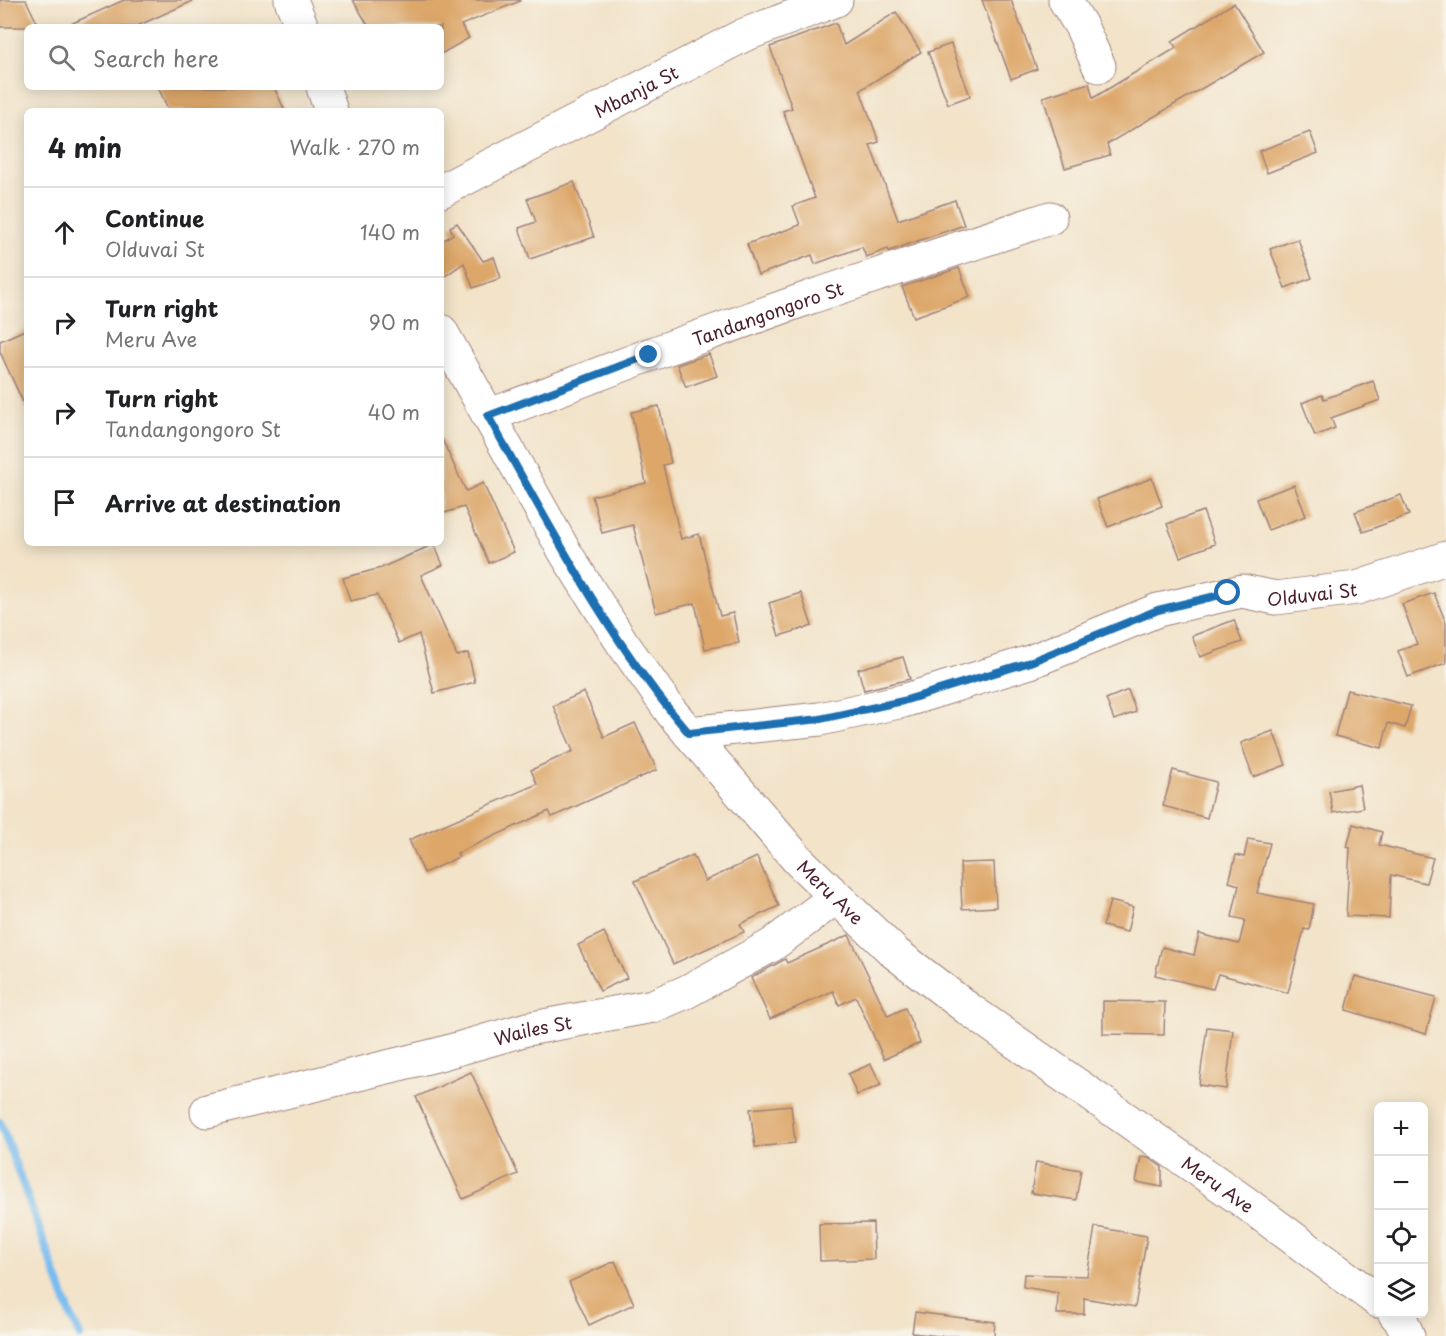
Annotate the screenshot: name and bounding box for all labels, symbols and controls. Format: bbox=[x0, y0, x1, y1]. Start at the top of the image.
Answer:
search box bbox=[24, 24, 444, 90]
icon: search bbox=[45, 41, 78, 74]
text: Search here bbox=[93, 41, 219, 74]
street label: Mbanja St bbox=[589, 58, 682, 124]
text: 4 min bbox=[48, 128, 122, 167]
text: Walk · 270 m bbox=[289, 132, 420, 162]
text: Continue bbox=[105, 201, 204, 234]
icon: ahead bbox=[48, 216, 81, 249]
text: 140 m bbox=[360, 217, 420, 247]
text: Olduvai St bbox=[105, 234, 205, 264]
street label: Tandangongoro St bbox=[688, 274, 847, 352]
text: Turn right bbox=[105, 291, 218, 324]
icon: right bbox=[48, 306, 81, 339]
text: 90 m bbox=[369, 307, 420, 337]
text: Meru Ave bbox=[105, 324, 197, 354]
route end bbox=[635, 341, 661, 367]
text: Turn right bbox=[105, 381, 218, 414]
icon: right bbox=[48, 396, 81, 429]
text: 40 m bbox=[368, 397, 420, 427]
text: Tandangongoro St bbox=[105, 414, 281, 444]
icon: arrive bbox=[48, 486, 81, 519]
text: Arrive at destination bbox=[105, 486, 341, 519]
street label: Olduvai St bbox=[1265, 575, 1358, 612]
route start bbox=[1214, 579, 1240, 605]
street label: Meru Ave bbox=[792, 853, 870, 930]
street label: Wailes St bbox=[491, 1008, 574, 1051]
map controls bbox=[1374, 1102, 1428, 1318]
button: + bbox=[1374, 1102, 1428, 1156]
street label: Meru Ave bbox=[1177, 1149, 1260, 1219]
button: − bbox=[1374, 1156, 1428, 1210]
button: locate bbox=[1374, 1210, 1428, 1264]
button: layers bbox=[1374, 1264, 1428, 1318]

